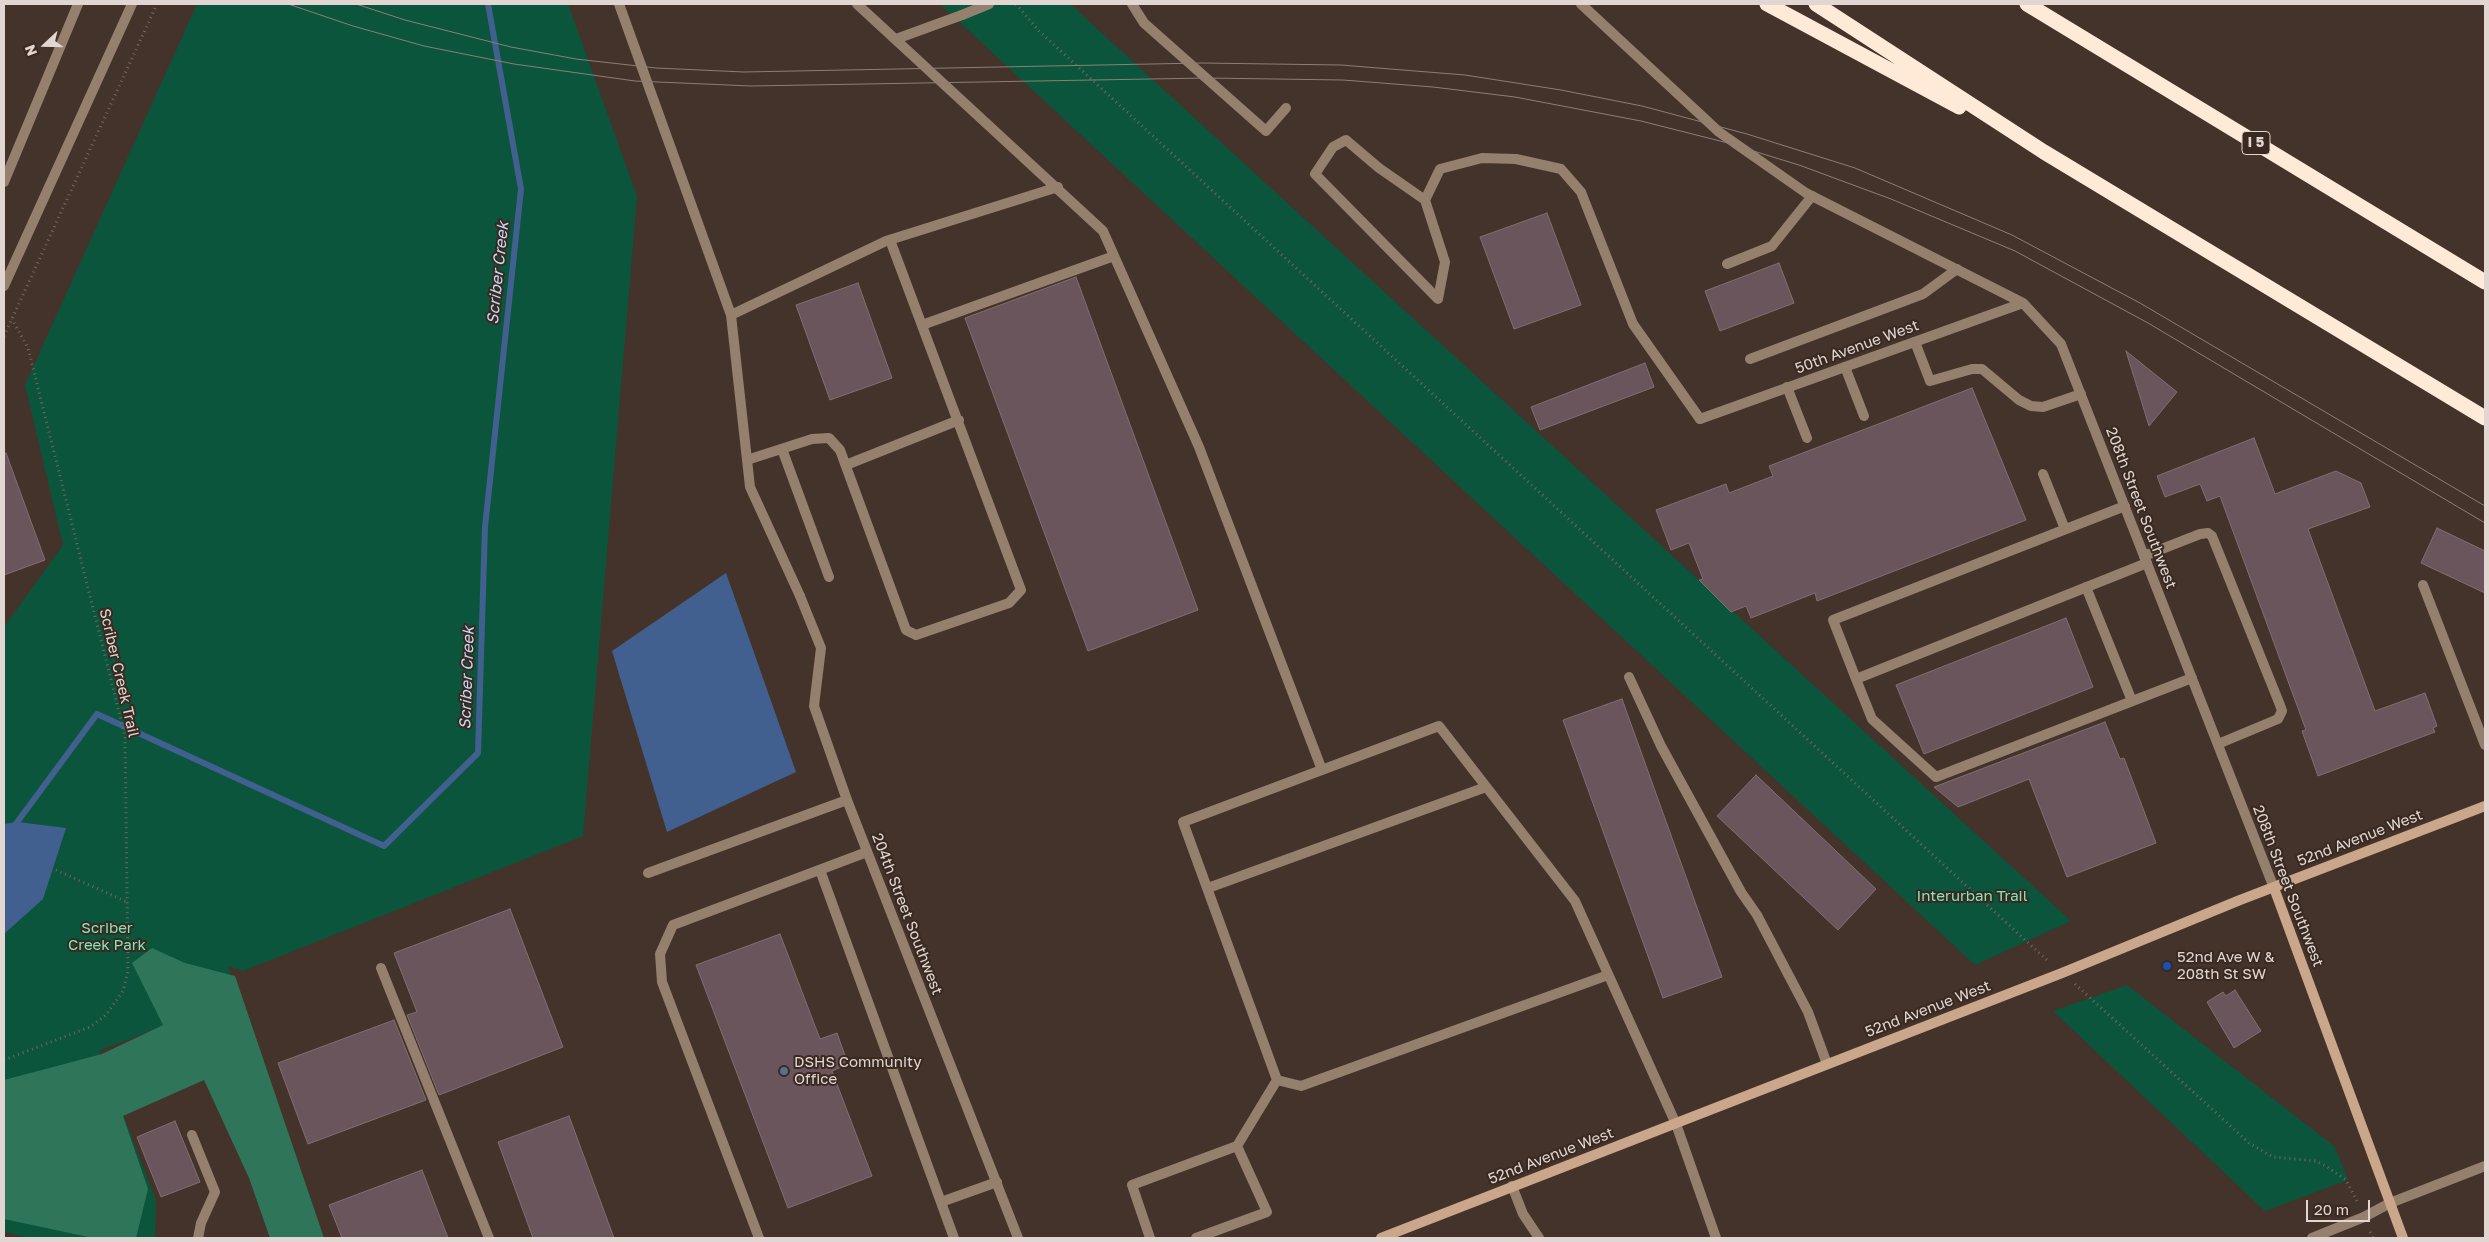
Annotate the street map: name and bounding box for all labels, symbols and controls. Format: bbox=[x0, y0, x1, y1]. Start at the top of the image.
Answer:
north arrow bbox=[20, 20, 70, 70]
text: N bbox=[21, 43, 40, 59]
road number: I 5 bbox=[2242, 132, 2270, 154]
water label: Scriber Creek bbox=[483, 221, 513, 325]
street label: 50th Avenue West bbox=[1793, 316, 1921, 378]
street label: 208th Street Southwest bbox=[2102, 425, 2180, 591]
street label: Scriber Creek Trail bbox=[95, 607, 143, 739]
water label: Scriber Creek bbox=[456, 626, 478, 730]
street label: 208th Street Southwest bbox=[2249, 803, 2327, 969]
street label: 52nd Avenue West bbox=[2295, 806, 2425, 870]
street label: 204th Street Southwest bbox=[868, 831, 946, 997]
park label: Interurban Trail bbox=[1917, 887, 2027, 905]
park label: Scriber Creek Park bbox=[68, 919, 146, 954]
place label: 52nd Ave W & 208th St SW bbox=[2177, 948, 2274, 983]
marker: 52nd Ave W & 208th St SW bbox=[2161, 960, 2173, 972]
street label: 52nd Avenue West bbox=[1863, 977, 1993, 1041]
place label: DSHS Community Office bbox=[794, 1053, 922, 1088]
marker: DSHS Community Office bbox=[778, 1065, 790, 1077]
street label: 52nd Avenue West bbox=[1486, 1124, 1616, 1188]
scale bar bbox=[2309, 1190, 2373, 1222]
text: 20 m bbox=[2314, 1200, 2349, 1218]

